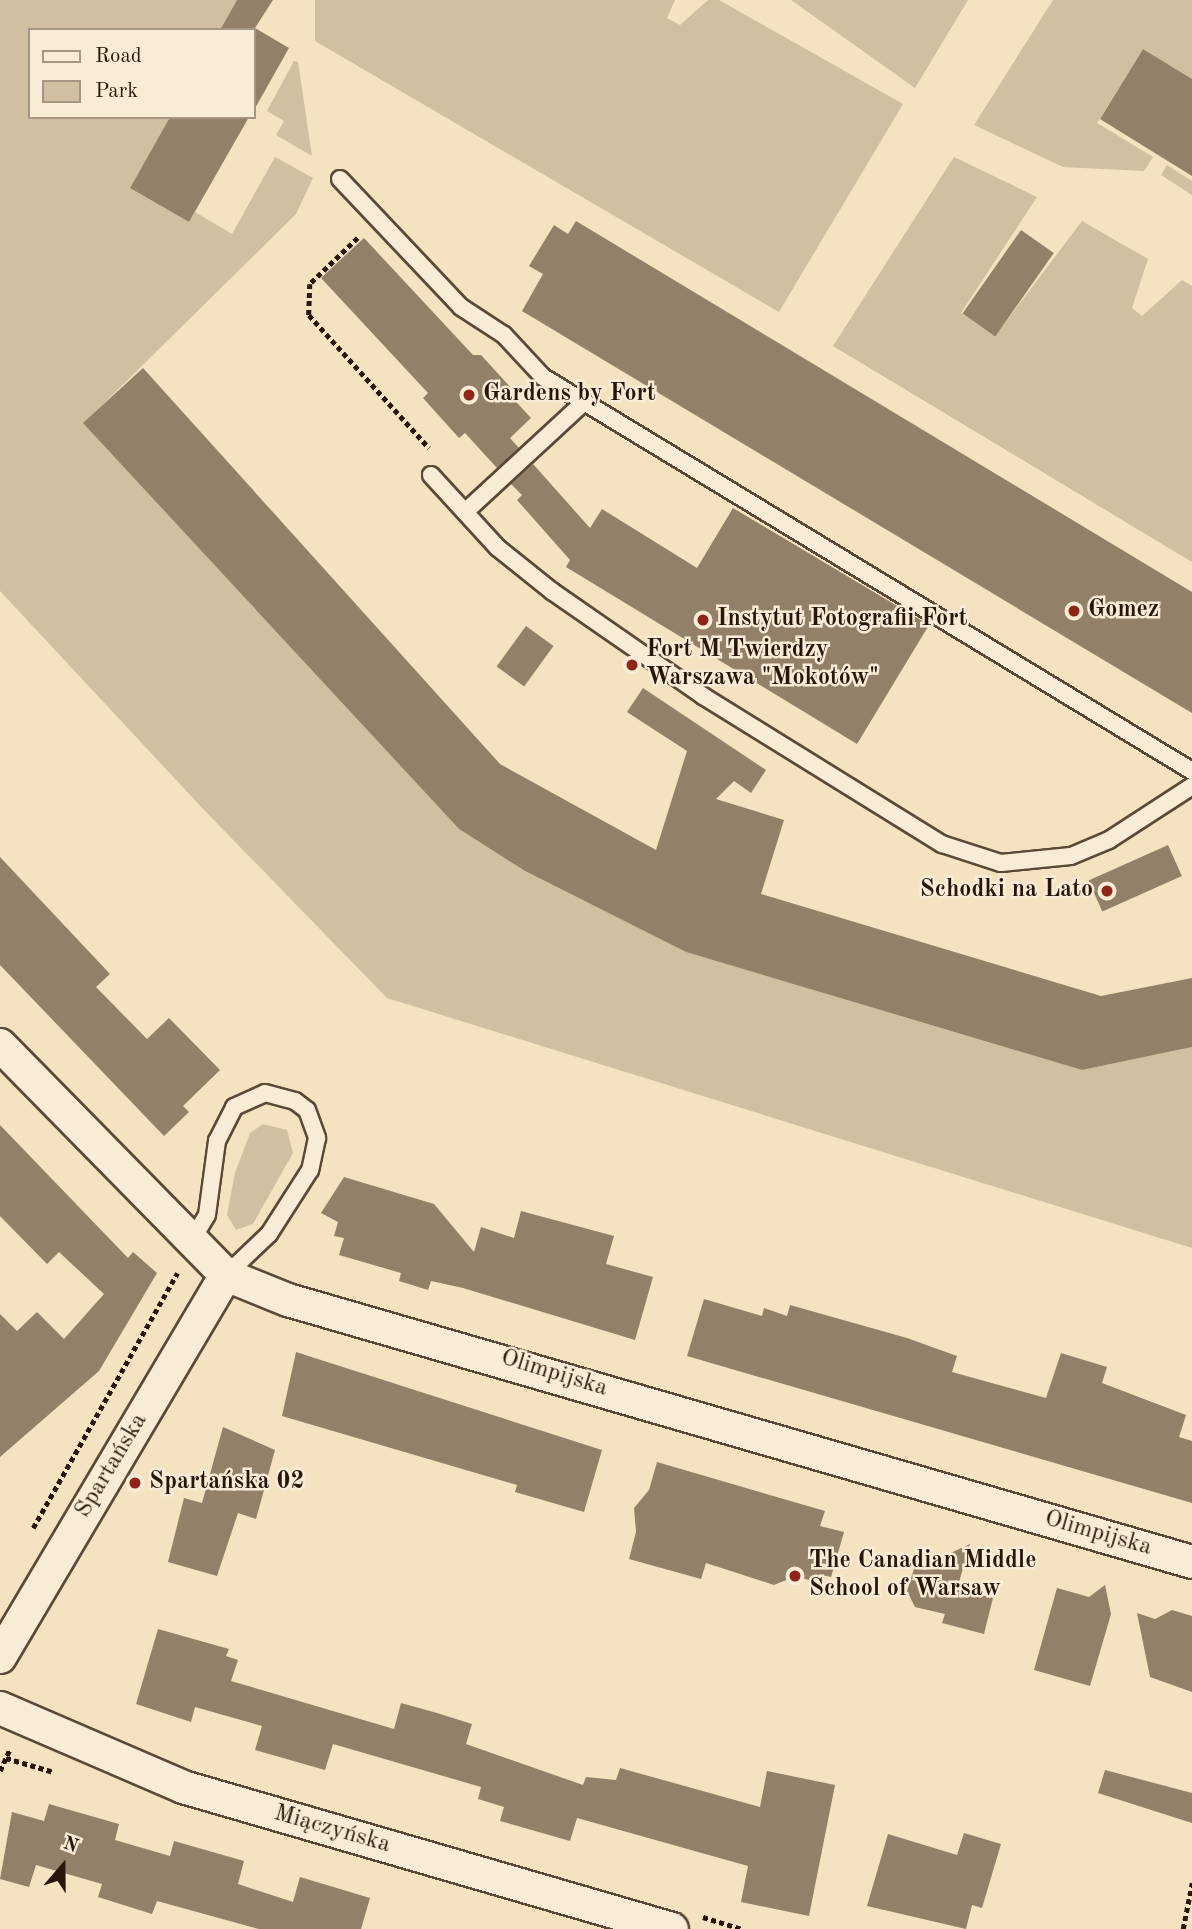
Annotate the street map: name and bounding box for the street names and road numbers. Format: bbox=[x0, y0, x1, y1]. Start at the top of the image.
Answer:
street label: Olimpijska bbox=[497, 1344, 611, 1404]
street label: Spartańska bbox=[70, 1408, 154, 1524]
street label: Olimpijska bbox=[1041, 1505, 1155, 1563]
street label: Miączyńska bbox=[270, 1800, 394, 1860]

